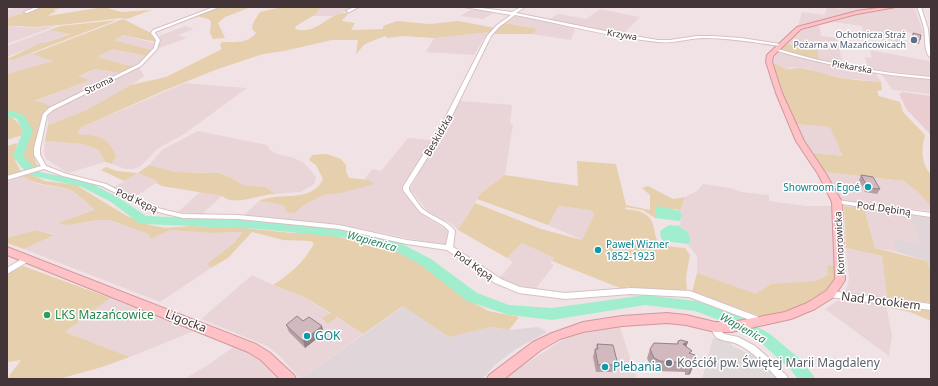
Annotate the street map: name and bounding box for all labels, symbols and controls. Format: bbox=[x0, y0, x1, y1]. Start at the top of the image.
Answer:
street label: Krzywa bbox=[606, 26, 638, 43]
place label: Ochotnicza Straż Pożarna w Mazańcowicach bbox=[794, 28, 906, 51]
marker: Ochotnicza Straż Pożarna w Mazańcowicach bbox=[909, 35, 919, 45]
street label: Piekarska bbox=[831, 57, 873, 76]
street label: Stroma bbox=[82, 72, 115, 97]
street label: Beskidzka bbox=[420, 111, 456, 159]
place label: Showroom Egoé bbox=[783, 180, 860, 194]
marker: Showroom Egoé bbox=[863, 182, 873, 192]
street label: Pod Kępą bbox=[114, 185, 160, 216]
street label: Pod Dębiną bbox=[856, 197, 912, 219]
street label: Komorowicka bbox=[830, 211, 848, 275]
water label: Wapienica bbox=[346, 226, 399, 255]
place label: Paweł Wizner 1852-1923 bbox=[606, 237, 669, 263]
marker: Paweł Wizner 1852-1923 bbox=[593, 245, 603, 255]
street label: Pod Kępą bbox=[452, 247, 497, 283]
street label: Nad Potokiem bbox=[840, 287, 922, 314]
street label: Ligocka bbox=[163, 305, 209, 336]
place label: LKS Mazańcowice bbox=[55, 306, 154, 323]
water label: Wapienica bbox=[717, 309, 770, 347]
marker: LKS Mazańcowice bbox=[42, 310, 52, 320]
place label: GOK bbox=[315, 327, 341, 344]
marker: GOK bbox=[302, 331, 312, 341]
place label: Kościół pw. Świętej Marii Magdaleny bbox=[677, 354, 881, 371]
place label: Plebania bbox=[613, 358, 661, 375]
marker: Kościół pw. Świętej Marii Magdaleny bbox=[664, 358, 674, 368]
marker: Plebania bbox=[600, 362, 610, 372]

